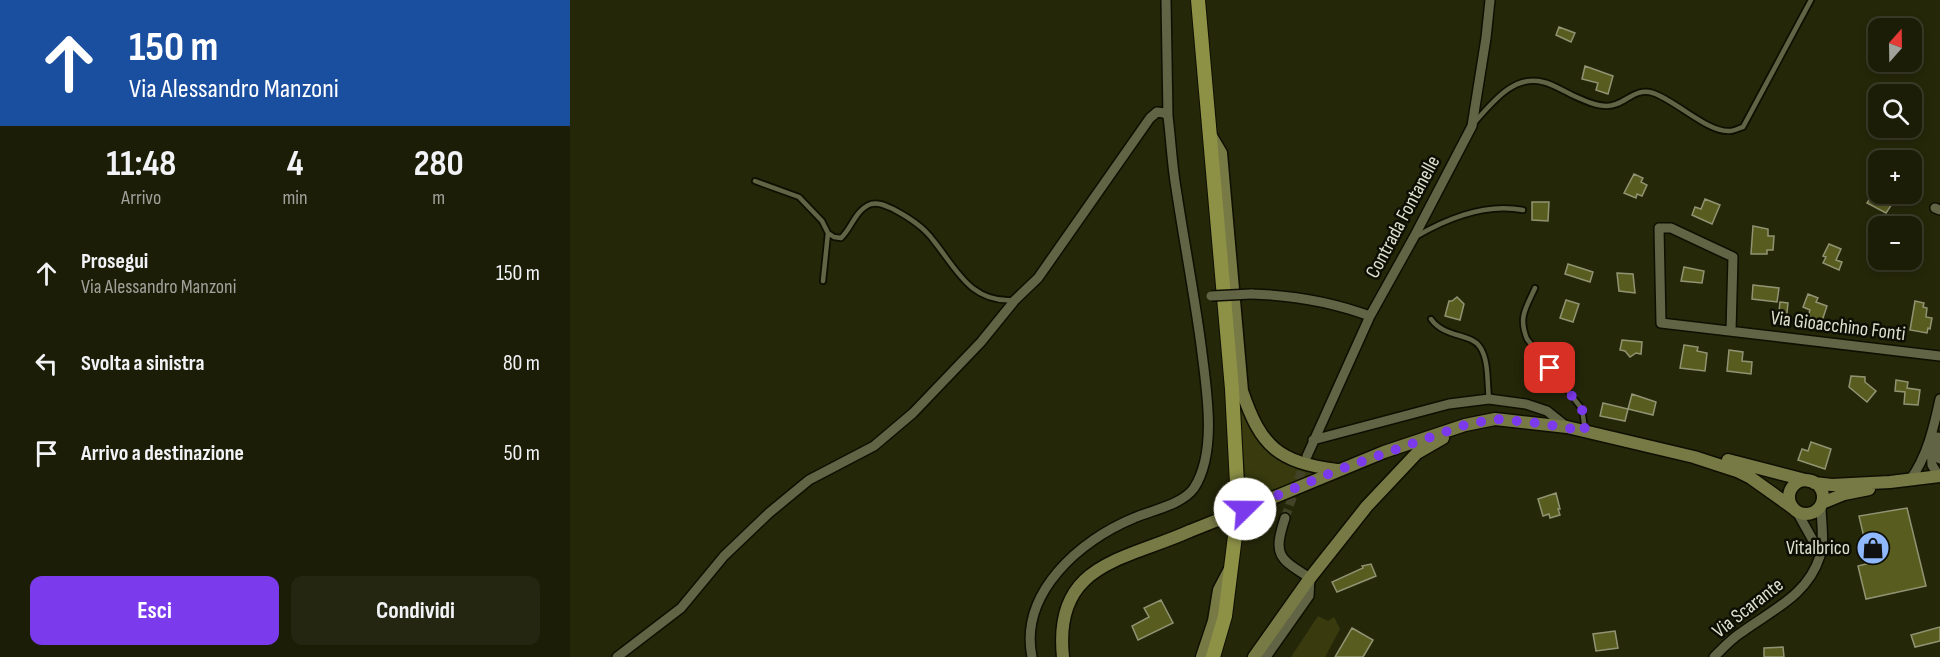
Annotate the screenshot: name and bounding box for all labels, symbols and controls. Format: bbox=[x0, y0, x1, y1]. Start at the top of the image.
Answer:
north arrow bbox=[1868, 18, 1922, 72]
map controls bbox=[1868, 18, 1922, 270]
text: 150 m bbox=[129, 22, 218, 73]
icon: ahead bbox=[30, 24, 108, 102]
text: Via Alessandro Manzoni bbox=[129, 73, 339, 105]
button: search bbox=[1868, 84, 1922, 138]
text: 11:48 bbox=[106, 143, 176, 186]
text: 4 bbox=[287, 143, 303, 186]
text: 280 bbox=[414, 143, 464, 186]
button: + bbox=[1868, 150, 1922, 204]
street label: Contrada Fontanelle bbox=[1361, 152, 1445, 282]
text: Arrivo bbox=[121, 186, 161, 210]
text: min bbox=[282, 186, 308, 210]
text: m bbox=[432, 186, 445, 210]
button: − bbox=[1868, 216, 1922, 270]
text: Prosegui bbox=[81, 248, 148, 275]
icon: ahead bbox=[30, 257, 63, 290]
text: 150 m bbox=[496, 260, 540, 287]
text: Via Alessandro Manzoni bbox=[81, 275, 236, 299]
street label: Via Gioacchino Fonti bbox=[1769, 306, 1907, 346]
pin bbox=[1524, 342, 1575, 393]
icon: left bbox=[30, 347, 63, 380]
text: Svolta a sinistra bbox=[81, 350, 204, 377]
text: 80 m bbox=[503, 350, 540, 377]
icon: arrive bbox=[1533, 351, 1566, 384]
icon: arrive bbox=[30, 437, 63, 470]
text: Arrivo a destinazione bbox=[81, 440, 244, 467]
text: 50 m bbox=[504, 440, 540, 467]
position arrow bbox=[1213, 477, 1277, 541]
shop icon: Vitalbrico bbox=[1855, 530, 1891, 566]
place label: Vitalbrico bbox=[1786, 536, 1850, 560]
street label: Via Scarante bbox=[1708, 573, 1788, 643]
button: Esci bbox=[30, 576, 279, 645]
button: Condividi bbox=[291, 576, 540, 645]

